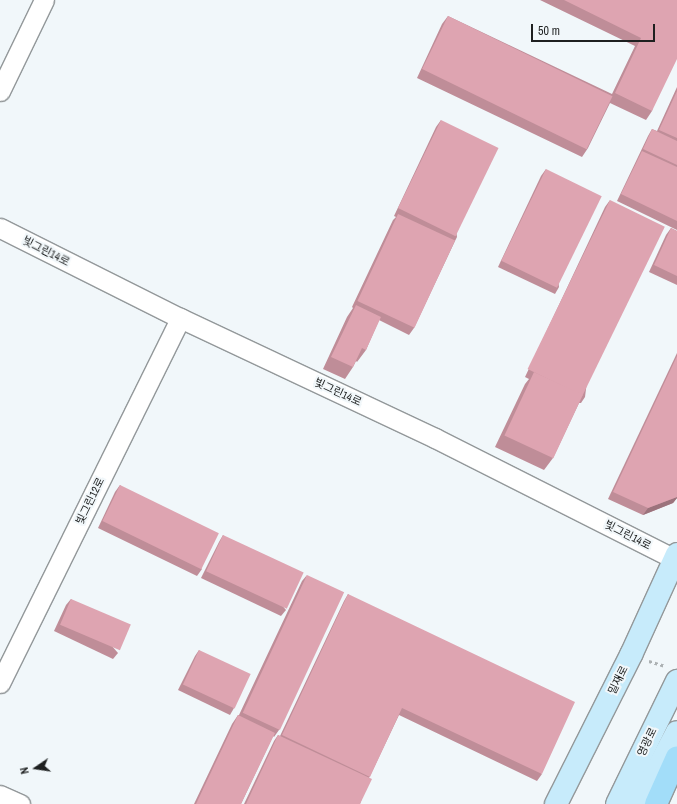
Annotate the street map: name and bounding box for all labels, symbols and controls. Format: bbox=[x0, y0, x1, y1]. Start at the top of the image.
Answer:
scale bar bbox=[533, 16, 657, 42]
text: 50 m bbox=[538, 23, 560, 39]
street label: 빛그린14로 bbox=[21, 234, 71, 268]
street label: 빛그린14로 bbox=[312, 375, 364, 409]
street label: 빛그린12로 bbox=[73, 475, 107, 527]
street label: 빛그린14로 bbox=[603, 518, 653, 552]
street label: 밀재로 bbox=[605, 663, 631, 697]
street label: 영광로 bbox=[634, 725, 660, 759]
north arrow bbox=[16, 748, 56, 788]
text: N bbox=[17, 766, 32, 775]

